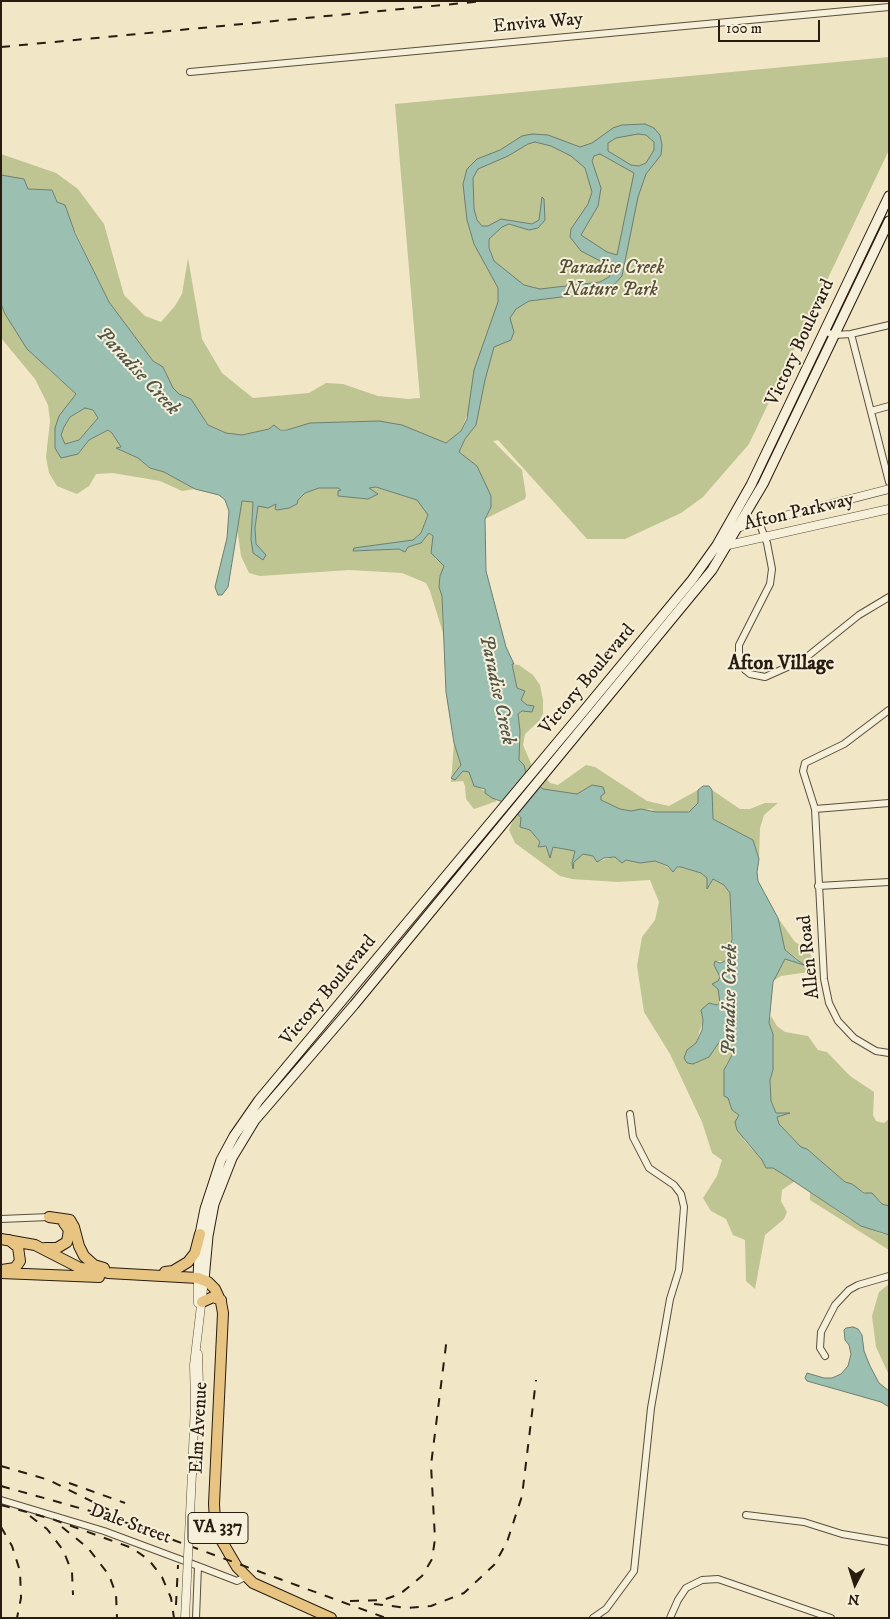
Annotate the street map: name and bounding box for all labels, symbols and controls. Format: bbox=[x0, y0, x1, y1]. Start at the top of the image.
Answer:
street label: Enviva Way bbox=[492, 9, 584, 39]
scale bar bbox=[720, 10, 822, 42]
text: 100 m bbox=[726, 19, 762, 38]
park label: Paradise Creek Nature Park bbox=[558, 258, 664, 302]
street label: Victory Boulevard bbox=[762, 276, 840, 410]
water label: Paradise Creek bbox=[90, 323, 184, 421]
street label: Afton Parkway bbox=[742, 489, 856, 537]
street label: Victory Boulevard bbox=[535, 620, 641, 740]
water label: Paradise Creek bbox=[473, 633, 519, 747]
district label: Afton Village bbox=[728, 653, 834, 677]
street label: Allen Road bbox=[794, 914, 826, 1000]
street label: Victory Boulevard bbox=[276, 931, 382, 1051]
water label: Paradise Creek bbox=[718, 944, 744, 1056]
street label: Elm Avenue bbox=[186, 1381, 214, 1475]
street label: Dale Street bbox=[86, 1500, 174, 1550]
road number: VA 337 bbox=[188, 1512, 248, 1544]
north arrow bbox=[830, 1559, 880, 1609]
text: N bbox=[847, 1589, 860, 1608]

